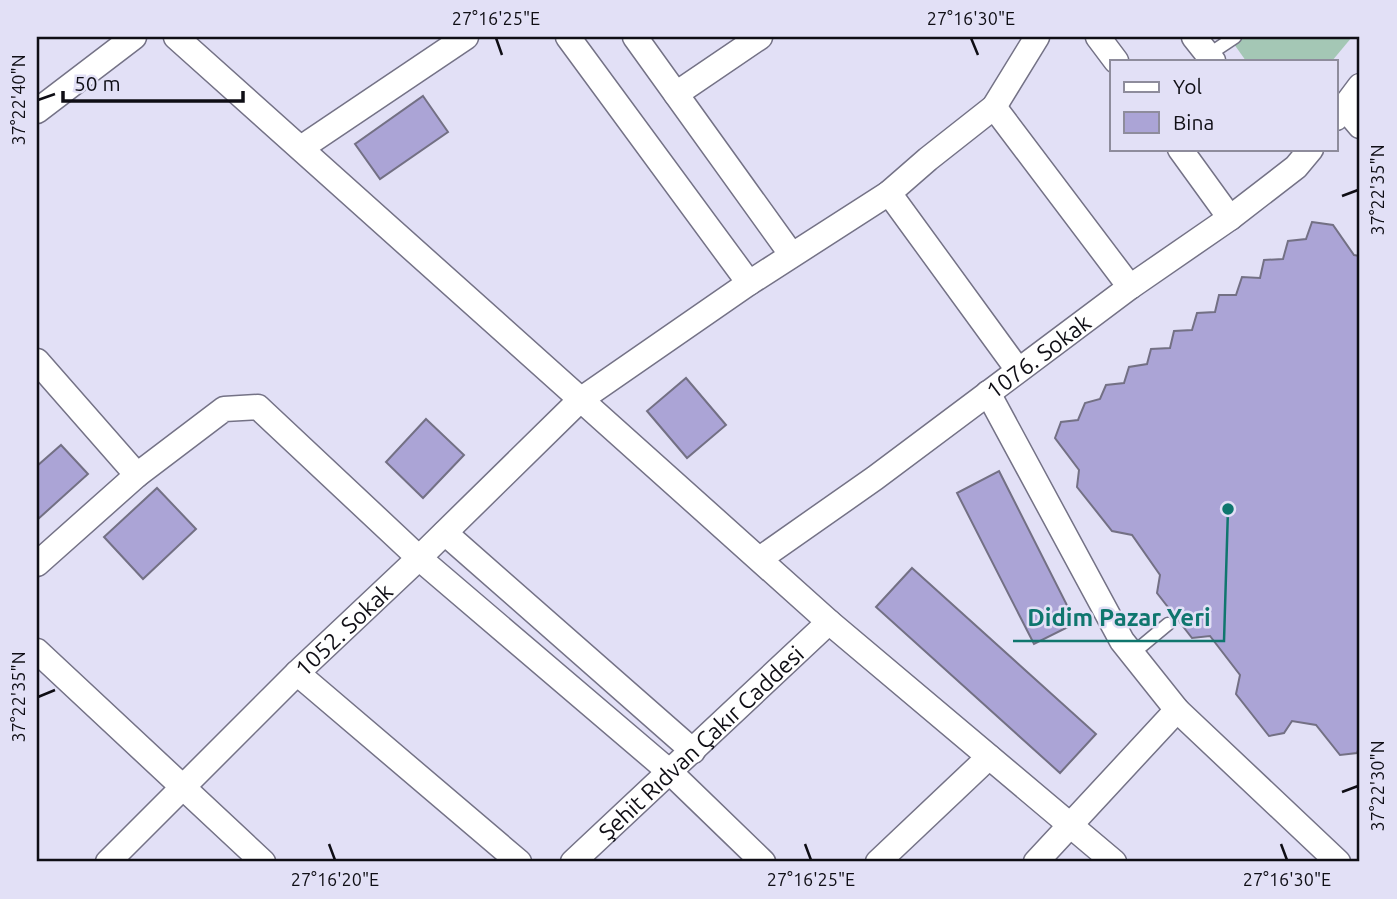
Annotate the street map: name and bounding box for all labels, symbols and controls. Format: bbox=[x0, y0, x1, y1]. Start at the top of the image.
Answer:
text: 27°16'25"E bbox=[452, 8, 540, 28]
text: 27°16'30"E bbox=[927, 8, 1015, 28]
text: 37°22'40"N bbox=[8, 54, 28, 146]
scale bar bbox=[63, 60, 243, 104]
legend bbox=[1110, 60, 1338, 150]
text: 50 m bbox=[74, 71, 121, 95]
text: Yol bbox=[1173, 74, 1202, 98]
text: Bina bbox=[1173, 110, 1214, 134]
text: 37°22'35"N bbox=[1367, 144, 1387, 236]
street label: 1076. Sokak bbox=[981, 309, 1095, 403]
street label: 1052. Sokak bbox=[290, 578, 397, 681]
callout: Didim Pazar Yeri bbox=[1013, 596, 1224, 641]
text: Didim Pazar Yeri bbox=[1027, 604, 1211, 631]
street label: Şehit Rıdvan Çakır Caddesi bbox=[593, 641, 808, 844]
text: 37°22'35"N bbox=[8, 651, 28, 743]
text: 37°22'30"N bbox=[1367, 740, 1387, 832]
text: 27°16'20"E bbox=[291, 869, 379, 889]
text: 27°16'25"E bbox=[767, 869, 855, 889]
text: 27°16'30"E bbox=[1243, 869, 1331, 889]

